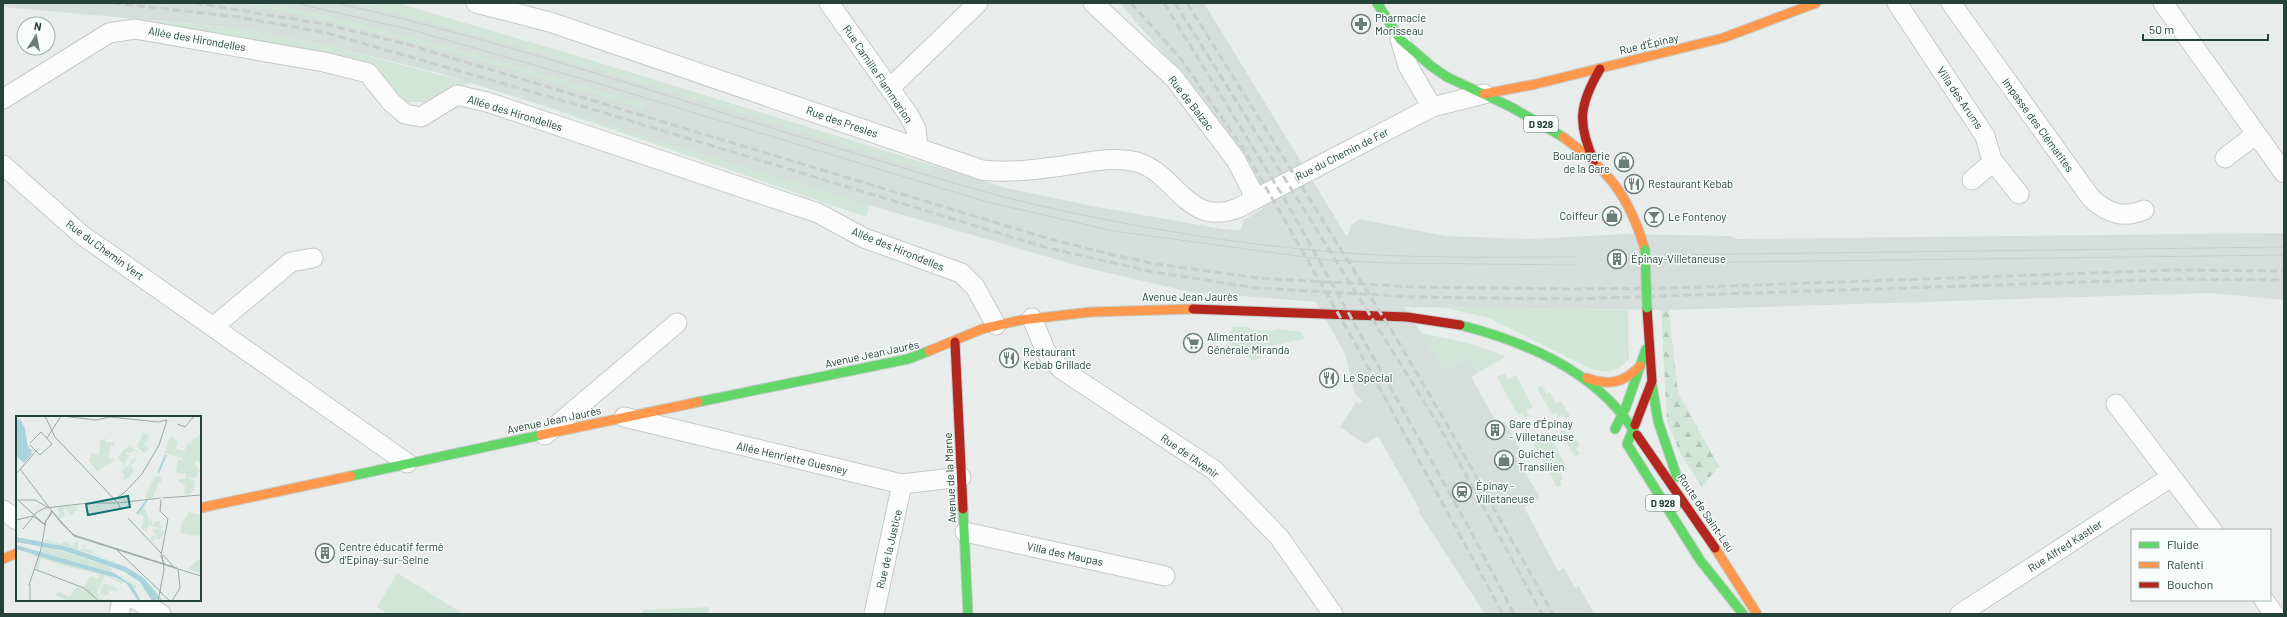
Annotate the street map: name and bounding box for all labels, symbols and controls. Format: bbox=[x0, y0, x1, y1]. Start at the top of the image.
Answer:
place label: Pharmacie Morisseau bbox=[1375, 11, 1426, 37]
pharmacy icon: Pharmacie Morisseau bbox=[1350, 13, 1372, 35]
north arrow bbox=[16, 16, 56, 56]
scale bar bbox=[2143, 16, 2268, 42]
text: N bbox=[33, 19, 43, 33]
street label: Rue Camille Flammarion bbox=[841, 22, 916, 125]
text: 50 m bbox=[2149, 22, 2174, 36]
street label: Allée des Hirondelles bbox=[147, 24, 247, 53]
street label: Rue d'Épinay bbox=[1618, 30, 1680, 57]
street label: Villa des Arums bbox=[1935, 64, 1986, 131]
street label: Rue de Balzac bbox=[1166, 73, 1217, 133]
street label: Impasse des Clématites bbox=[2000, 75, 2077, 174]
street label: Allée des Hirondelles bbox=[466, 92, 564, 133]
street label: Rue des Presles bbox=[805, 103, 880, 140]
road number: D 928 bbox=[1524, 116, 1558, 132]
street label: Rue du Chemin de Fer bbox=[1293, 124, 1391, 183]
place label: Boulangerie de la Gare bbox=[1553, 149, 1610, 175]
shop icon: Boulangerie de la Gare bbox=[1613, 151, 1635, 173]
restaurant icon: Restaurant Kebab bbox=[1623, 173, 1645, 195]
place label: Restaurant Kebab bbox=[1648, 177, 1733, 190]
shop icon: Coiffeur bbox=[1601, 205, 1623, 227]
bar icon: Le Fontenoy bbox=[1643, 206, 1665, 228]
place label: Coiffeur bbox=[1559, 209, 1598, 222]
place label: Le Fontenoy bbox=[1668, 210, 1726, 223]
street label: Rue du Chemin Vert bbox=[64, 217, 147, 282]
street label: Allée des Hirondelles bbox=[850, 224, 946, 273]
building icon: Épinay-Villetaneuse bbox=[1606, 248, 1628, 270]
place label: Épinay-Villetaneuse bbox=[1631, 252, 1726, 265]
street label: Avenue Jean Jaurès bbox=[1142, 290, 1238, 303]
place label: Alimentation Générale Miranda bbox=[1207, 330, 1289, 356]
supermarket icon: Alimentation Générale Miranda bbox=[1182, 332, 1204, 354]
street label: Avenue Jean Jaurès bbox=[824, 337, 920, 370]
place label: Restaurant Kebab Grillade bbox=[1023, 345, 1091, 371]
restaurant icon: Restaurant Kebab Grillade bbox=[998, 347, 1020, 369]
restaurant icon: Le Spécial bbox=[1318, 367, 1340, 389]
place label: Le Spécial bbox=[1343, 371, 1392, 384]
street label: Avenue Jean Jaurès bbox=[506, 403, 602, 436]
inset map bbox=[16, 416, 201, 601]
place label: Gare d'Épinay - Villetaneuse bbox=[1509, 417, 1574, 443]
building icon: Gare d'Épinay - Villetaneuse bbox=[1484, 419, 1506, 441]
street label: Rue de l'Avenir bbox=[1159, 431, 1222, 480]
street label: Avenue de la Marne bbox=[941, 432, 958, 524]
street label: Allée Henriette Guesney bbox=[735, 438, 849, 477]
place label: Guichet Transilien bbox=[1518, 447, 1565, 473]
shop icon: Guichet Transilien bbox=[1493, 449, 1515, 471]
street label: Route de Saint-Leu bbox=[1675, 471, 1737, 554]
place label: Épinay - Villetaneuse bbox=[1476, 479, 1535, 505]
station icon: Épinay - Villetaneuse bbox=[1451, 481, 1473, 503]
road number: D 928 bbox=[1646, 495, 1680, 511]
street label: Rue de la Justice bbox=[873, 508, 904, 590]
street label: Rue Alfred Kastler bbox=[2025, 517, 2104, 574]
legend bbox=[2131, 529, 2271, 601]
text: Fluide bbox=[2167, 537, 2199, 551]
street label: Villa des Maupas bbox=[1026, 539, 1105, 568]
place label: Centre éducatif fermé d’Epinay-sur-Seine bbox=[339, 540, 444, 566]
building icon: Centre éducatif fermé d’Epinay-sur-Seine bbox=[314, 542, 336, 564]
text: Ralenti bbox=[2167, 557, 2204, 571]
text: Bouchon bbox=[2167, 577, 2213, 591]

